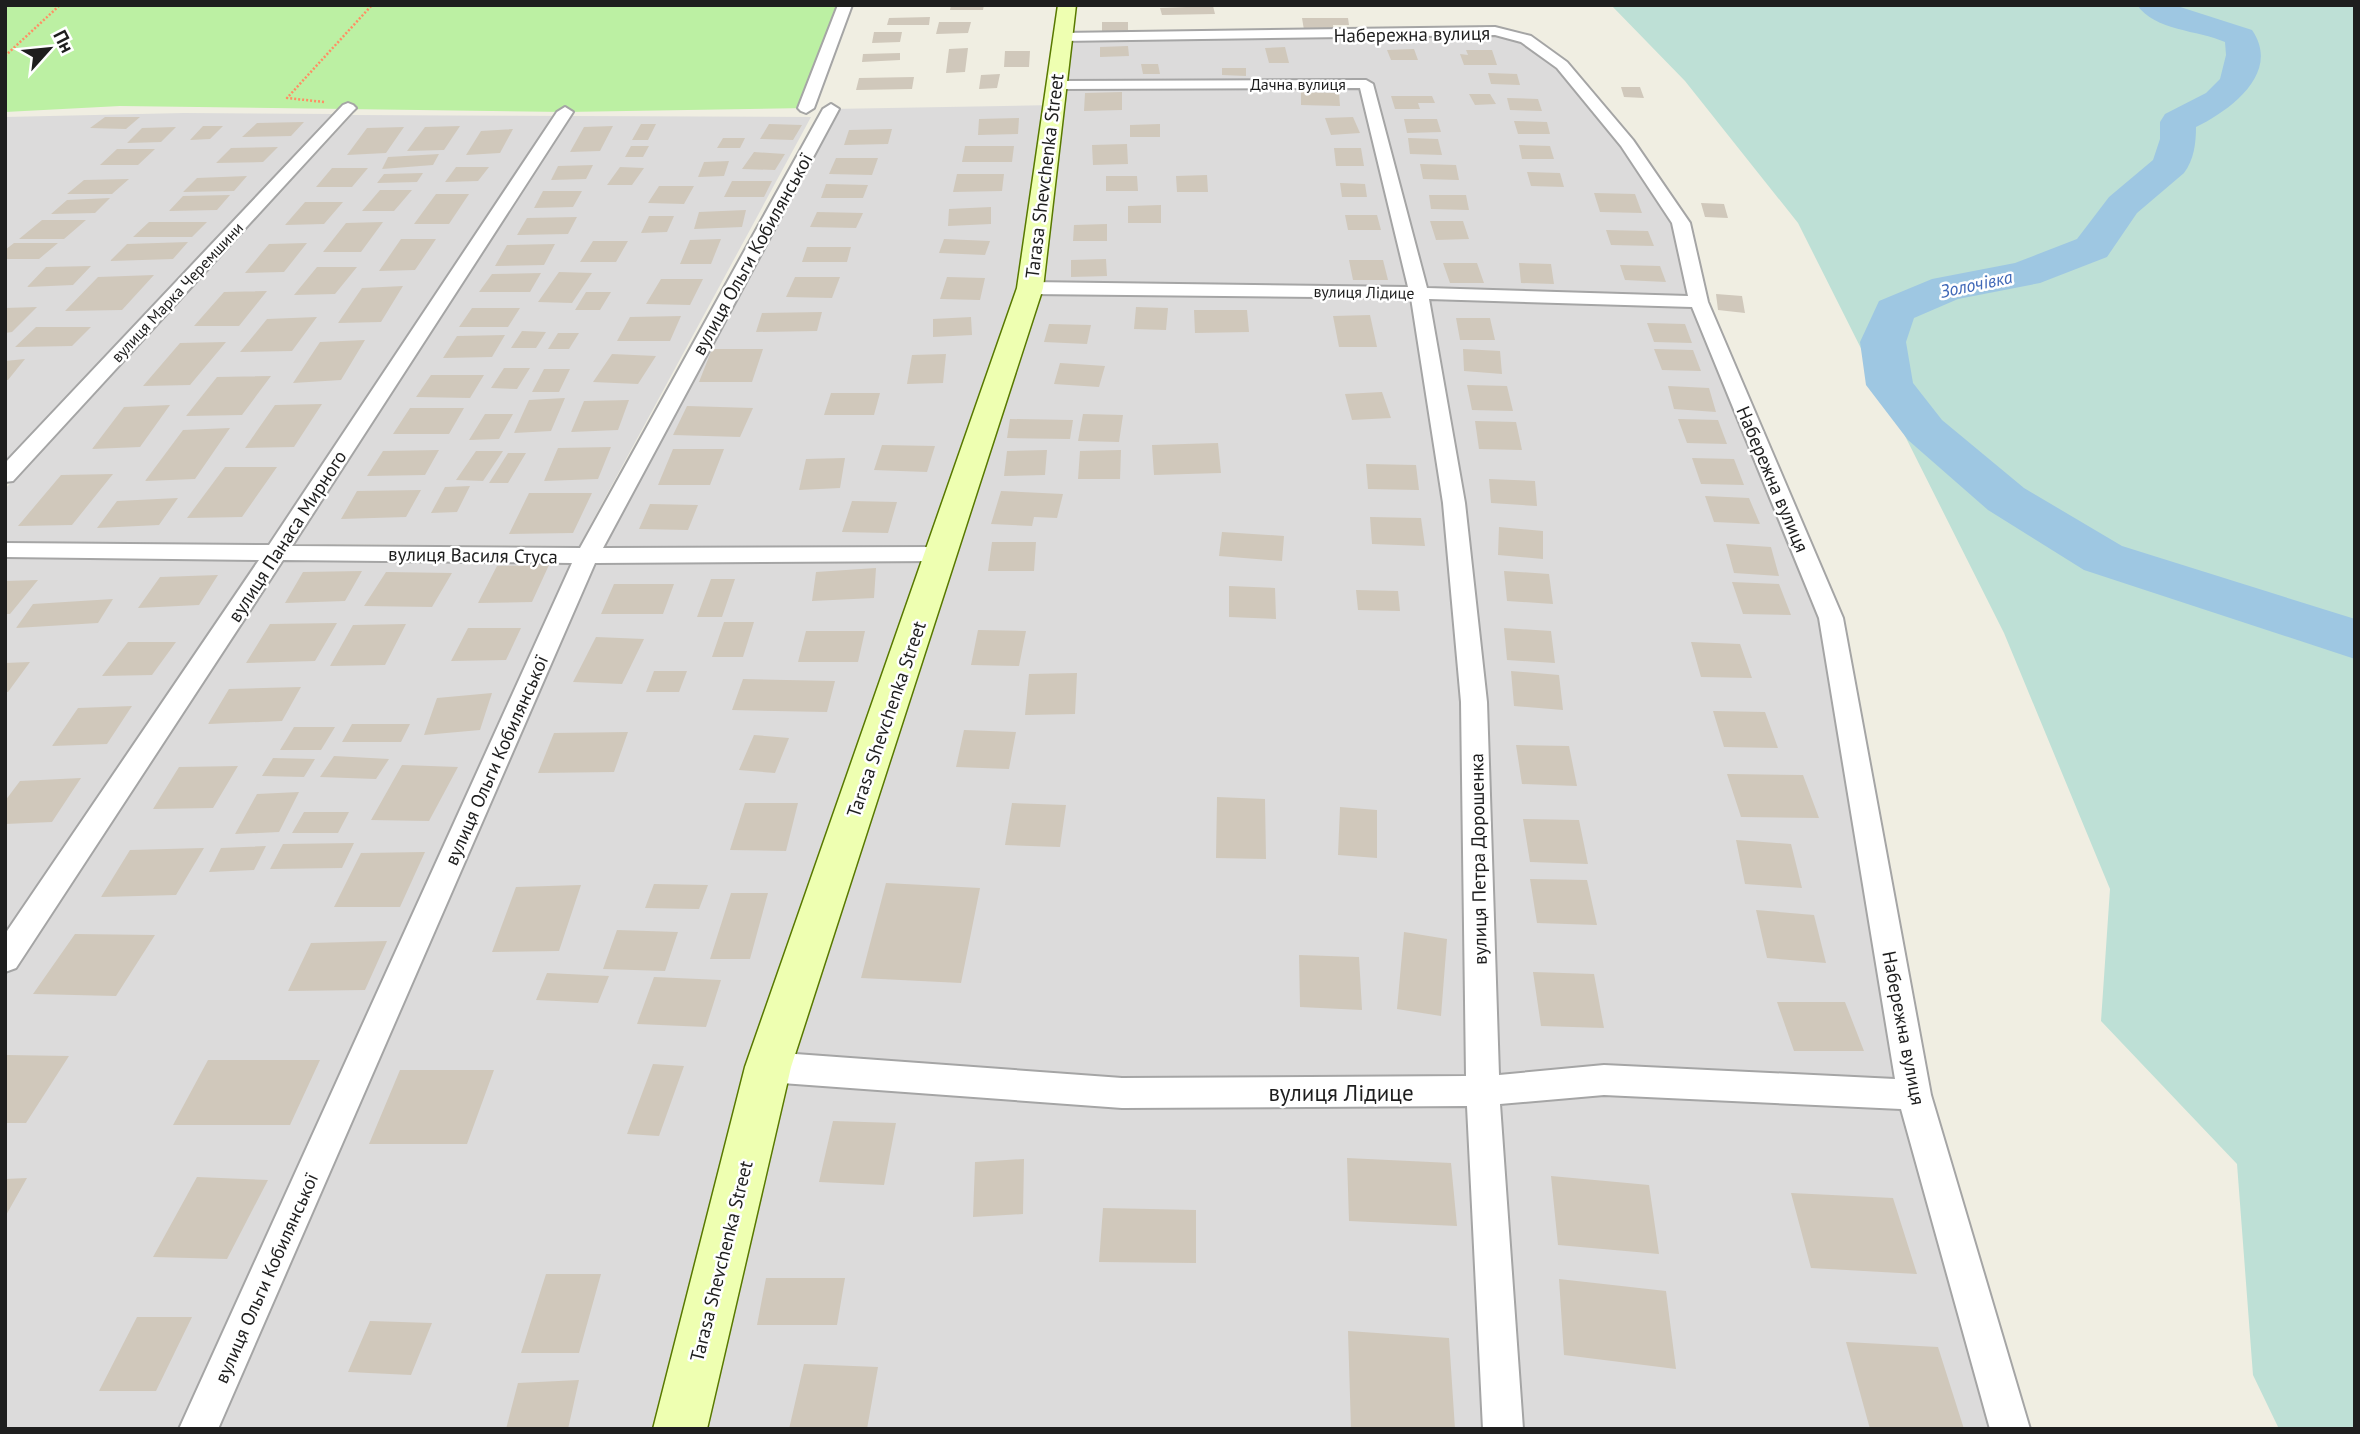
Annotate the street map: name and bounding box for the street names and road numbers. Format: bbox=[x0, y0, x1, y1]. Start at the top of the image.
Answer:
street label: Набережна вулиця bbox=[1334, 21, 1490, 47]
street label: Tarasa Shevchenka Street bbox=[1020, 72, 1069, 280]
street label: Дачна вулиця bbox=[1250, 74, 1346, 94]
street label: вулиця Ольги Кобилянської bbox=[686, 149, 818, 359]
street label: вулиця Марка Черемшини bbox=[107, 218, 247, 366]
street label: вулиця Лідице bbox=[1313, 281, 1415, 303]
street label: Набережна вулиця bbox=[1731, 402, 1815, 556]
street label: вулиця Панаса Мирного bbox=[222, 445, 352, 627]
street label: вулиця Василя Стуса bbox=[388, 542, 558, 568]
street label: Tarasa Shevchenka Street bbox=[841, 617, 931, 820]
street label: вулиця Ольги Кобилянської bbox=[439, 651, 553, 869]
street label: вулиця Петра Дорошенка bbox=[1464, 753, 1492, 965]
street label: Набережна вулиця bbox=[1877, 949, 1931, 1107]
street label: вулиця Лідице bbox=[1268, 1078, 1414, 1107]
street label: Tarasa Shevchenka Street bbox=[684, 1158, 758, 1364]
street label: вулиця Ольги Кобилянської bbox=[209, 1169, 323, 1387]

